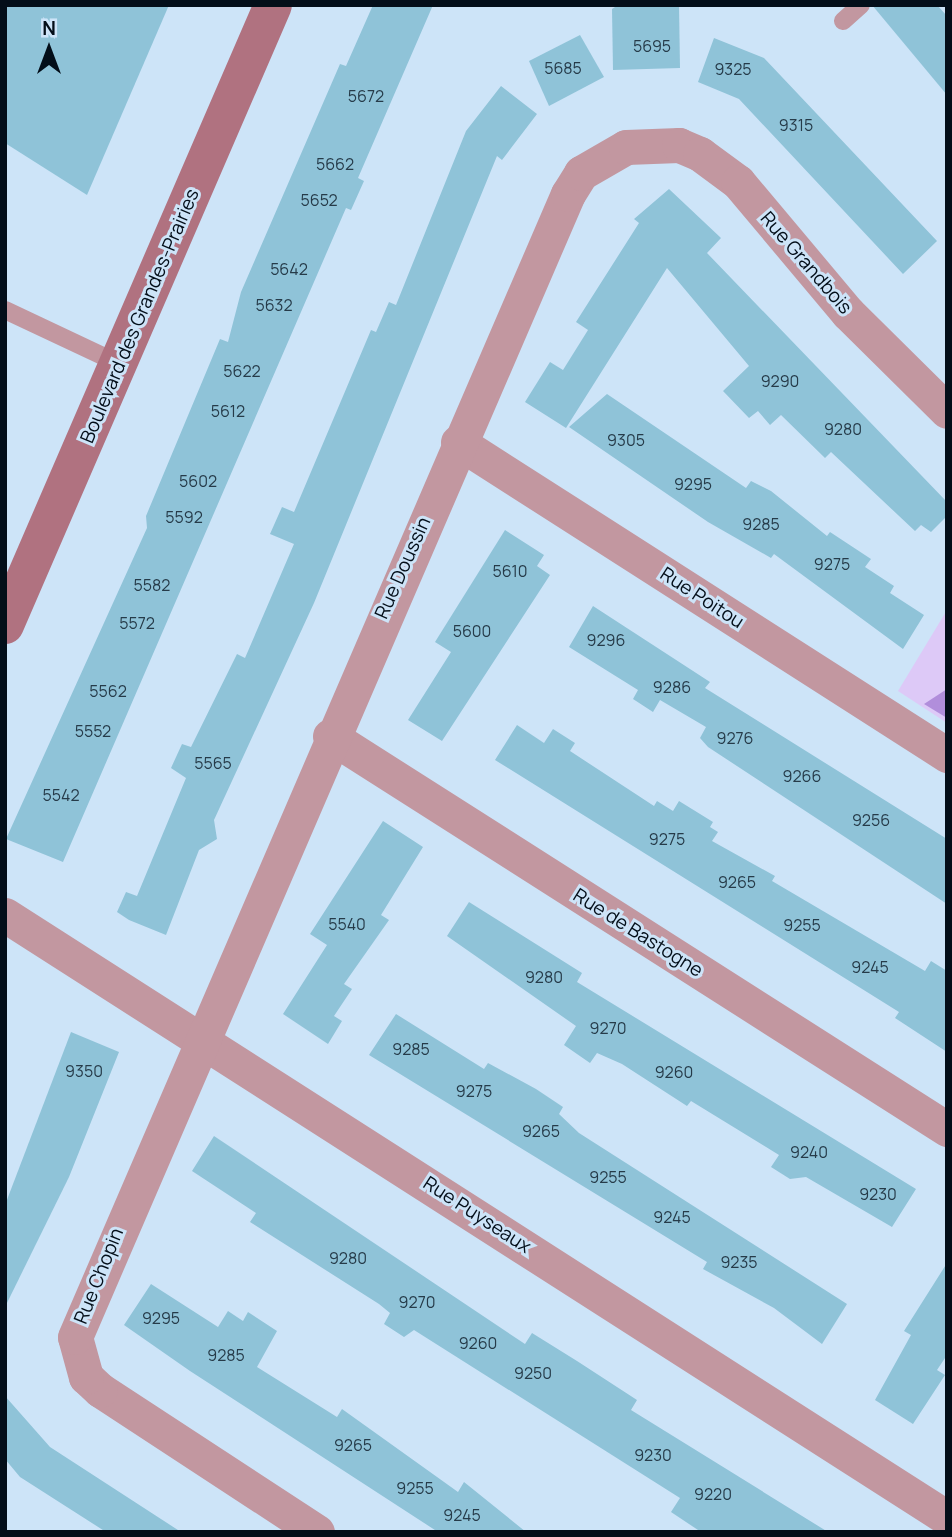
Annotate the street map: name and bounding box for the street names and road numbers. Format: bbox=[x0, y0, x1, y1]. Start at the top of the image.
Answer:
street label: Boulevard des Grandes-Prairies bbox=[76, 185, 204, 447]
street label: Rue Grandbois bbox=[755, 207, 857, 319]
street label: Rue Doussin bbox=[370, 514, 436, 622]
street label: Rue Poitou bbox=[656, 563, 748, 633]
street label: Rue de Bastogne bbox=[569, 884, 707, 982]
street label: Rue Puyseaux bbox=[419, 1172, 535, 1258]
street label: Rue Chopin bbox=[69, 1225, 129, 1327]

